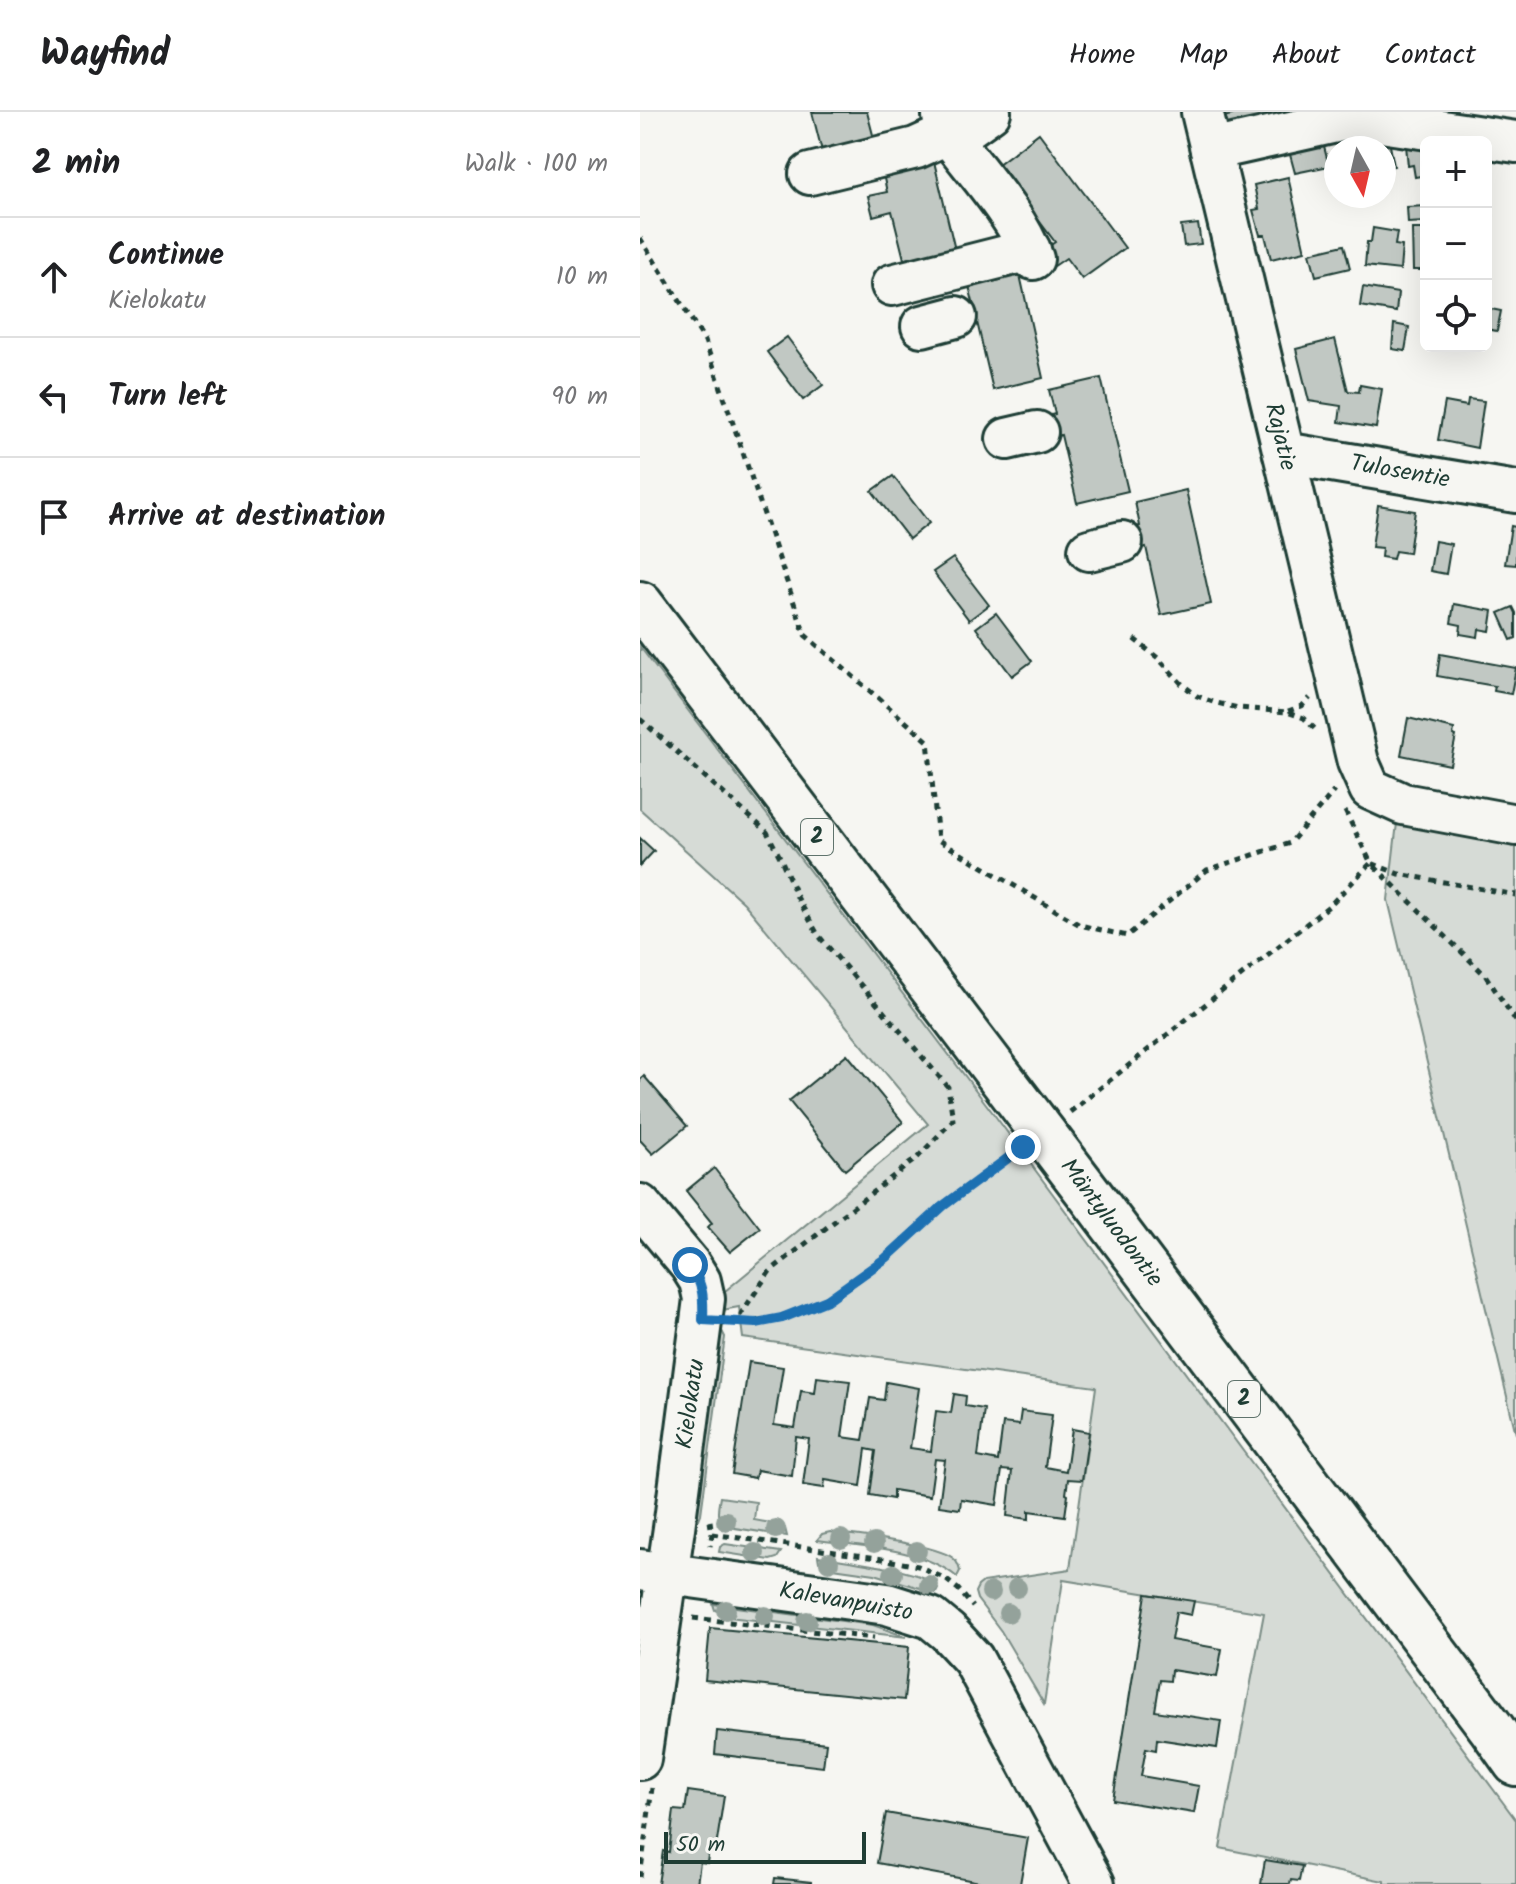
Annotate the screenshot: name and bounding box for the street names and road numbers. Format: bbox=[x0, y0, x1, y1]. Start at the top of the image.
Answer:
street label: Rajatie bbox=[1253, 399, 1307, 475]
street label: Tulosentie bbox=[1347, 444, 1453, 500]
road number: 2 bbox=[801, 819, 833, 855]
street label: Mäntyluodontie bbox=[1049, 1150, 1173, 1296]
street label: Kielokatu bbox=[665, 1356, 717, 1452]
road number: 2 bbox=[1228, 1381, 1260, 1417]
street label: Kalevanpuisto bbox=[776, 1571, 916, 1633]

